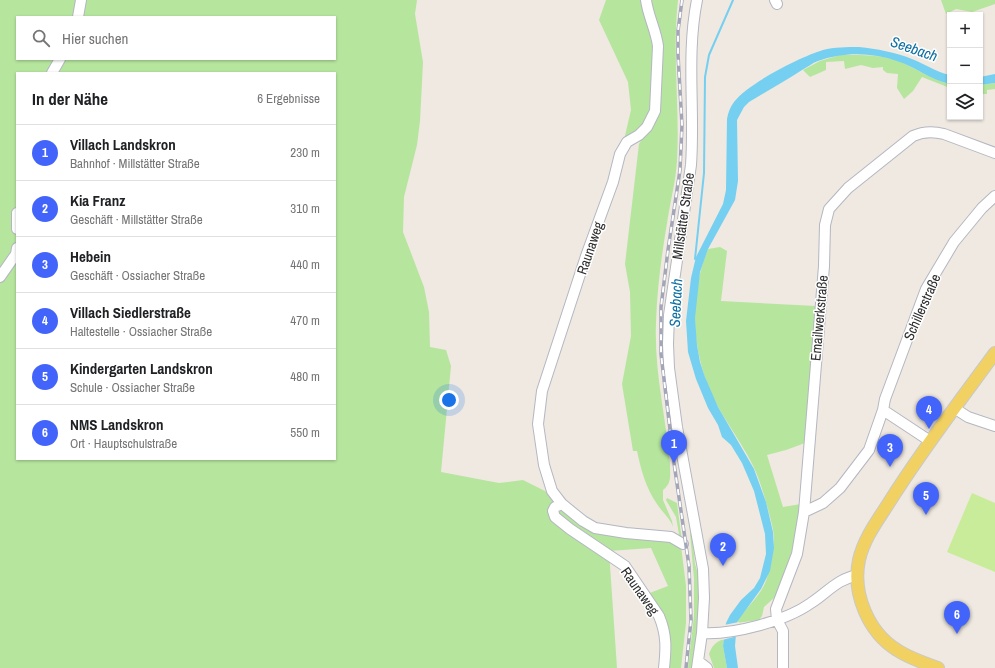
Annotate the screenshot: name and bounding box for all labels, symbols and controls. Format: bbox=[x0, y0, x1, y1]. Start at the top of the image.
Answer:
map controls bbox=[947, 12, 983, 120]
button: + bbox=[947, 12, 983, 48]
search box bbox=[16, 16, 336, 60]
icon: search bbox=[30, 27, 52, 49]
text: Hier suchen bbox=[62, 28, 128, 49]
water label: Seebach bbox=[888, 31, 941, 66]
button: − bbox=[947, 48, 983, 84]
button: layers bbox=[947, 84, 983, 120]
text: In der Nähe bbox=[32, 87, 108, 110]
text: 6 Ergebnisse bbox=[257, 90, 320, 107]
text: Villach Landskron bbox=[70, 134, 176, 155]
text: 1 bbox=[42, 144, 48, 161]
text: 230 m bbox=[290, 144, 320, 161]
text: Bahnhof · Millstätter Straße bbox=[70, 155, 200, 172]
street label: Millstätter Straße bbox=[668, 171, 698, 261]
text: Kia Franz bbox=[70, 190, 125, 211]
text: 2 bbox=[42, 200, 48, 217]
text: 310 m bbox=[290, 200, 320, 217]
text: Geschäft · Millstätter Straße bbox=[70, 211, 203, 228]
street label: Raunaweg bbox=[573, 219, 608, 277]
text: Hebein bbox=[70, 246, 111, 267]
text: 3 bbox=[42, 256, 48, 273]
text: 440 m bbox=[290, 256, 320, 273]
text: Geschäft · Ossiacher Straße bbox=[70, 267, 205, 284]
street label: Schillerstraße bbox=[899, 271, 945, 343]
street label: Emailwerkstraße bbox=[806, 274, 832, 362]
water label: Seebach bbox=[664, 278, 687, 328]
text: Villach Siedlerstraße bbox=[70, 302, 191, 323]
text: 4 bbox=[42, 312, 48, 329]
text: 470 m bbox=[290, 312, 320, 329]
text: Haltestelle · Ossiacher Straße bbox=[70, 323, 212, 340]
text: Kindergarten Landskron bbox=[70, 358, 213, 379]
text: 5 bbox=[42, 368, 48, 385]
text: 480 m bbox=[290, 368, 320, 385]
text: Schule · Ossiacher Straße bbox=[70, 379, 195, 396]
your location bbox=[439, 390, 459, 410]
pin: 4 bbox=[916, 396, 942, 429]
text: NMS Landskron bbox=[70, 414, 164, 435]
text: 6 bbox=[42, 424, 48, 441]
text: 550 m bbox=[290, 424, 320, 441]
pin: 1 bbox=[661, 430, 687, 463]
pin: 3 bbox=[877, 434, 903, 467]
text: Ort · Hauptschulstraße bbox=[70, 435, 177, 452]
pin: 5 bbox=[913, 482, 939, 515]
pin: 2 bbox=[710, 533, 736, 566]
street label: Raunaweg bbox=[617, 563, 663, 619]
pin: 6 bbox=[944, 601, 970, 634]

